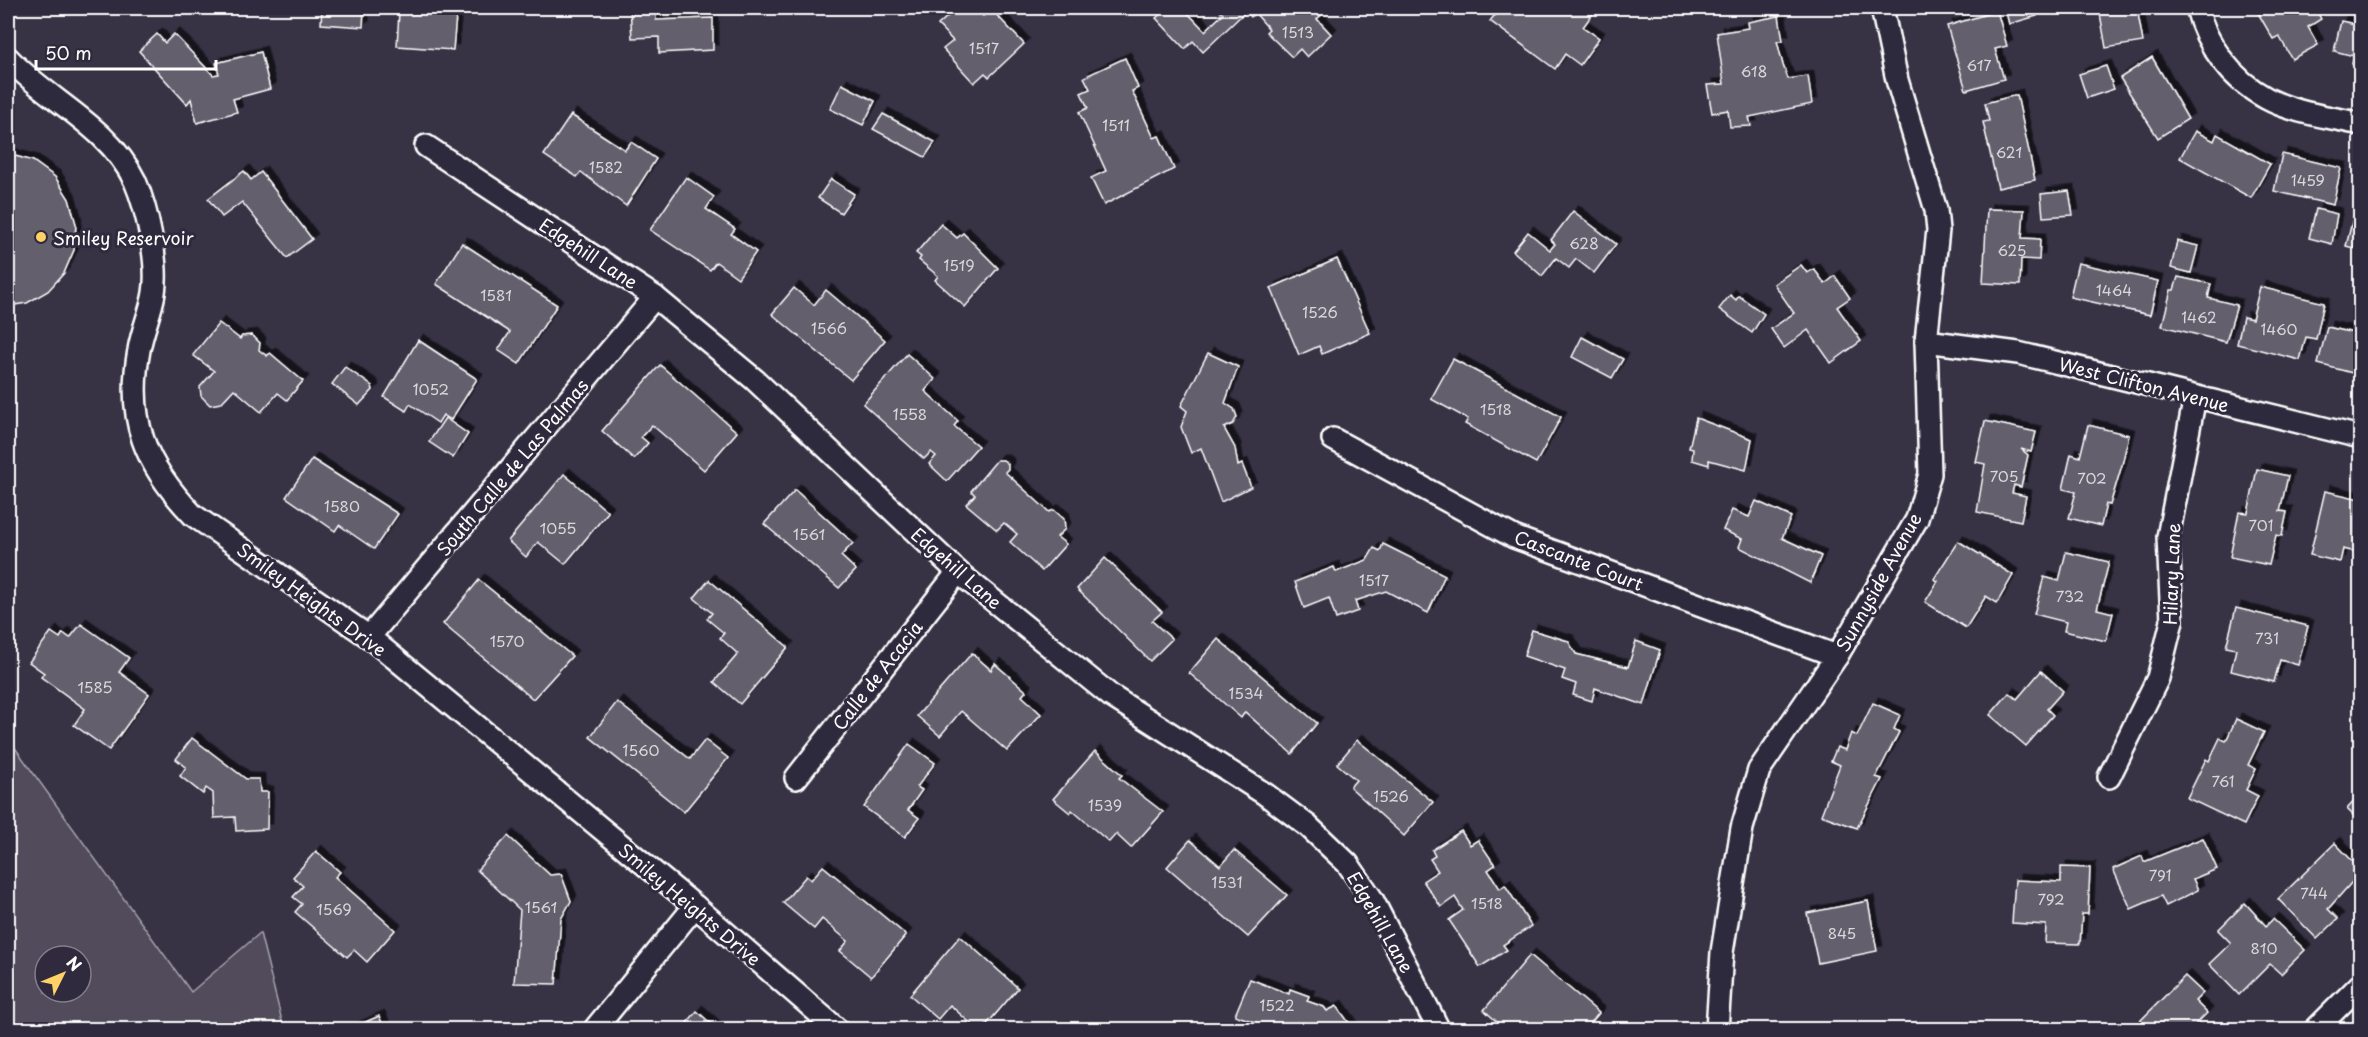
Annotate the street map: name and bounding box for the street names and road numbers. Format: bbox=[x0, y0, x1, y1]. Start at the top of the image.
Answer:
street label: Edgehill Lane bbox=[534, 211, 644, 295]
street label: West Clifton Avenue bbox=[2056, 350, 2232, 418]
street label: South Calle de Las Palmas bbox=[430, 373, 594, 561]
street label: Sunnyside Avenue bbox=[1829, 507, 1928, 656]
street label: Edgehill Lane bbox=[905, 521, 1009, 615]
street label: Hilary Lane bbox=[2156, 522, 2186, 626]
street label: Cascante Court bbox=[1511, 523, 1647, 597]
street label: Smiley Heights Drive bbox=[232, 536, 392, 662]
street label: Calle de Acacia bbox=[825, 614, 929, 736]
street label: Smiley Heights Drive bbox=[613, 836, 767, 972]
street label: Edgehill Lane bbox=[1341, 866, 1421, 978]

